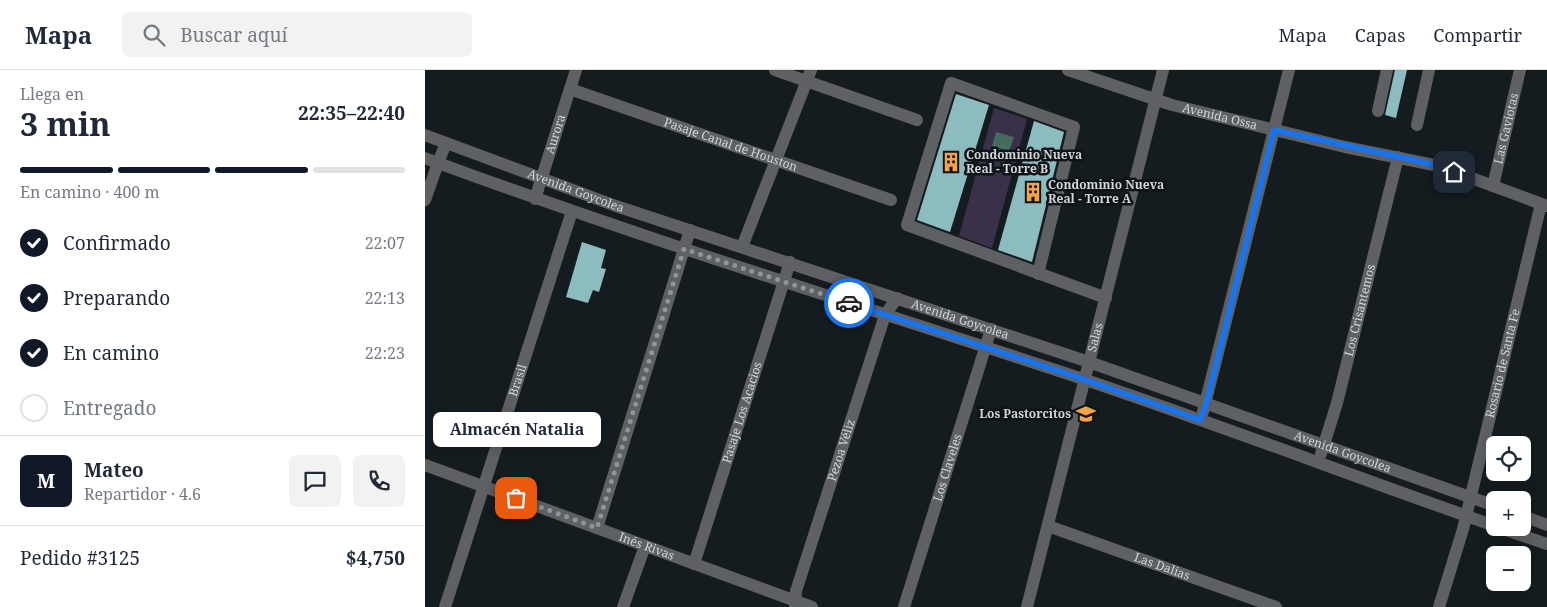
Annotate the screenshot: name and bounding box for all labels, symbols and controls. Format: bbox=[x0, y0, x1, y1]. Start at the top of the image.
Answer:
search box bbox=[122, 12, 472, 57]
text: Mapa bbox=[25, 18, 92, 51]
icon: search bbox=[140, 21, 168, 49]
text: Buscar aquí bbox=[180, 22, 288, 48]
text: Mapa bbox=[1279, 23, 1327, 47]
text: Capas bbox=[1355, 23, 1405, 47]
text: Compartir bbox=[1433, 23, 1522, 47]
text: Llega en bbox=[20, 83, 84, 105]
street label: Las Gaviotas bbox=[1489, 91, 1522, 166]
street label: Avenida Ossa bbox=[1181, 99, 1259, 133]
text: 22:35–22:40 bbox=[298, 100, 405, 126]
text: 3 min bbox=[20, 102, 111, 145]
street label: Aurora bbox=[541, 112, 569, 156]
street label: Pasaje Canal de Houston bbox=[662, 113, 800, 175]
place label: Condominio Nueva Real - Torre B bbox=[966, 146, 1082, 177]
building icon: Condominio Nueva Real - Torre B bbox=[940, 151, 962, 173]
pin bbox=[1433, 151, 1475, 193]
icon: home bbox=[1440, 158, 1468, 186]
street label: Avenida Goycolea bbox=[525, 165, 627, 216]
place label: Condominio Nueva Real - Torre A bbox=[1048, 176, 1164, 207]
text: En camino · 400 m bbox=[20, 181, 160, 203]
building icon: Condominio Nueva Real - Torre A bbox=[1022, 181, 1044, 203]
icon: check bbox=[20, 229, 48, 257]
text: Confirmado bbox=[63, 230, 171, 256]
text: 22:07 bbox=[365, 232, 405, 254]
street label: Los Crisantemos bbox=[1340, 262, 1379, 358]
courier bbox=[824, 278, 874, 328]
icon: check bbox=[20, 284, 48, 312]
text: Preparando bbox=[63, 285, 170, 311]
text: 22:13 bbox=[365, 287, 405, 309]
icon: car bbox=[835, 289, 863, 317]
street label: Avenida Goycolea bbox=[909, 295, 1011, 343]
street label: Rosario de Santa Fe bbox=[1481, 307, 1524, 419]
street label: Salas bbox=[1083, 321, 1107, 354]
icon: check bbox=[20, 339, 48, 367]
text: En camino bbox=[63, 340, 159, 366]
text: 22:23 bbox=[365, 342, 405, 364]
street label: Pasaje Los Acacios bbox=[718, 360, 766, 465]
street label: Brasil bbox=[504, 362, 530, 399]
text: Entregado bbox=[63, 395, 156, 421]
school or university icon: Los Pastorcitos bbox=[1075, 403, 1097, 425]
place label: Los Pastorcitos bbox=[979, 405, 1071, 422]
callout: Almacén Natalia bbox=[432, 413, 600, 448]
street label: Pezoa Véliz bbox=[823, 417, 859, 483]
text: Almacén Natalia bbox=[450, 418, 584, 440]
street label: Avenida Goycolea bbox=[1292, 426, 1394, 477]
street label: Los Claveles bbox=[929, 432, 966, 503]
map controls bbox=[1486, 436, 1531, 591]
button: locate bbox=[1486, 436, 1531, 481]
button: chat bbox=[289, 455, 341, 507]
button: phone bbox=[353, 455, 405, 507]
text: Mateo bbox=[84, 457, 144, 483]
text: M bbox=[37, 468, 55, 494]
pin bbox=[495, 477, 537, 519]
text: Repartidor · 4.6 bbox=[84, 483, 201, 505]
icon: bag bbox=[502, 484, 530, 512]
button: + bbox=[1486, 491, 1531, 536]
street label: Inés Rivas bbox=[617, 528, 677, 564]
text: Pedido #3125 bbox=[20, 545, 140, 571]
text: $4,750 bbox=[346, 545, 405, 571]
button: − bbox=[1486, 546, 1531, 591]
street label: Las Dalias bbox=[1132, 548, 1192, 584]

